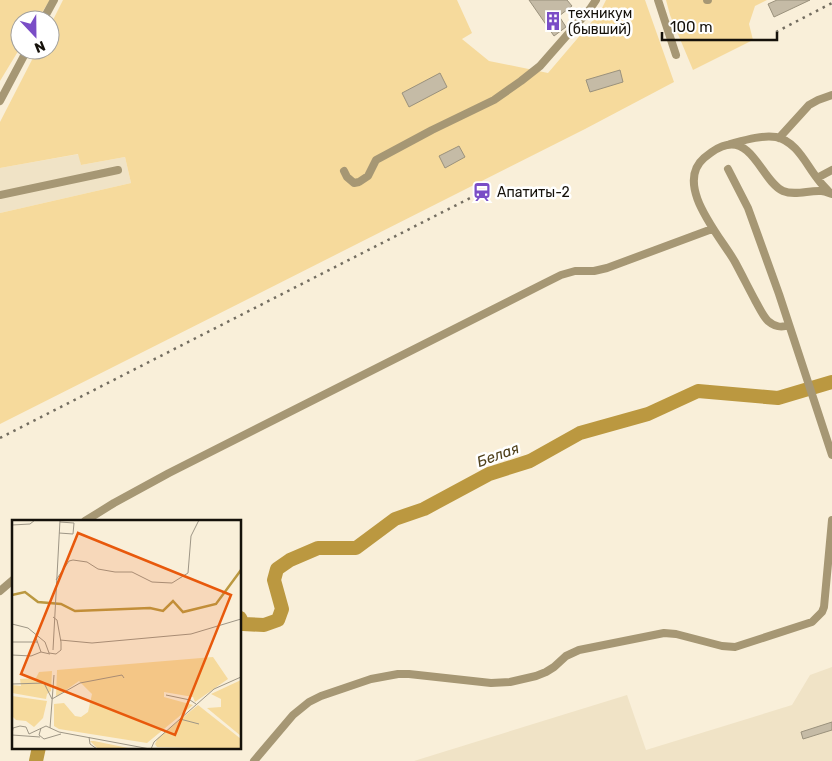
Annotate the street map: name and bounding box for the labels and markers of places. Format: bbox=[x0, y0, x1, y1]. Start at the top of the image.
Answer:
place label: техникум (бывший) bbox=[568, 5, 632, 38]
building icon: техникум (бывший) bbox=[542, 10, 564, 32]
station icon: Апатиты-2 bbox=[471, 181, 493, 203]
place label: Апатиты-2 bbox=[497, 184, 570, 201]

